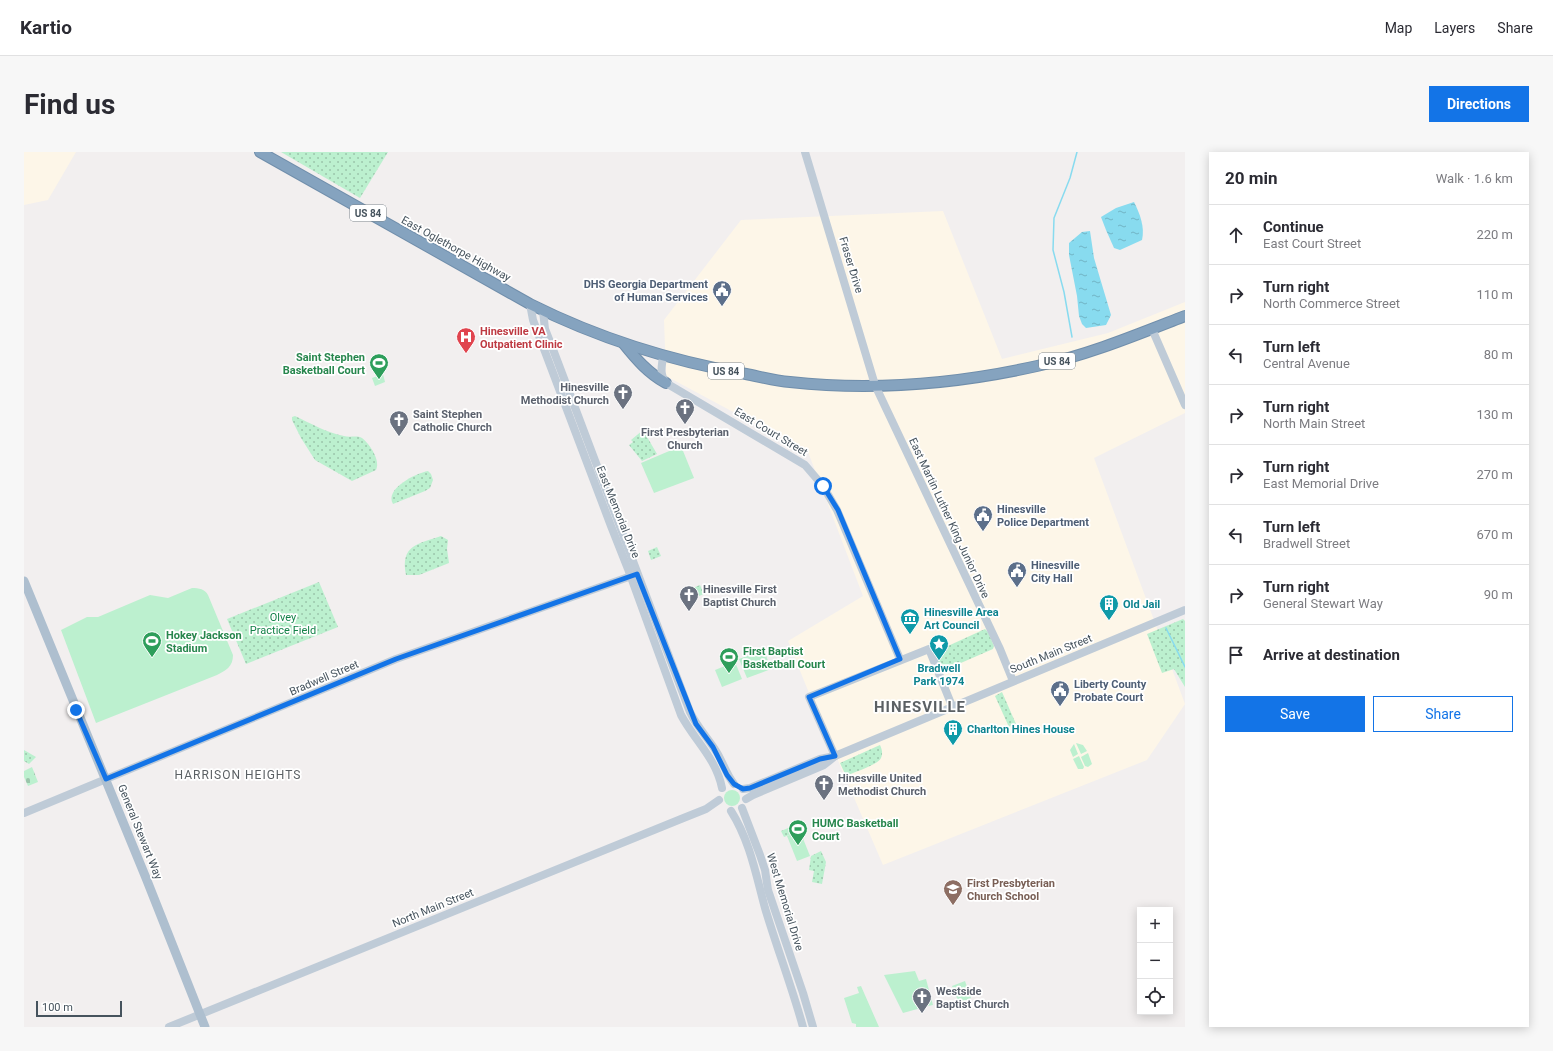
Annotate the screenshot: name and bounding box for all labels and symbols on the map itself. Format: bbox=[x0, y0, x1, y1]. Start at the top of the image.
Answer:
road number: US 84 bbox=[350, 205, 386, 221]
street label: East Oglethorpe Highway bbox=[399, 213, 514, 285]
street label: Fraser Drive bbox=[836, 235, 866, 295]
place label: DHS Georgia Department of Human Services bbox=[584, 278, 708, 304]
public building icon: DHS Georgia Department of Human Services bbox=[711, 279, 733, 307]
place label: Hinesville VA Outpatient Clinic bbox=[480, 325, 563, 351]
hospital icon: Hinesville VA Outpatient Clinic bbox=[455, 326, 477, 354]
place label: Saint Stephen Basketball Court bbox=[283, 351, 365, 377]
sports icon: Saint Stephen Basketball Court bbox=[368, 352, 390, 380]
road number: US 84 bbox=[1039, 353, 1075, 369]
road number: US 84 bbox=[708, 363, 744, 379]
place label: Hinesville Methodist Church bbox=[521, 381, 609, 407]
church icon: Hinesville Methodist Church bbox=[612, 382, 634, 410]
church icon: First Presbyterian Church bbox=[674, 397, 696, 425]
street label: East Court Street bbox=[732, 405, 810, 459]
place label: Saint Stephen Catholic Church bbox=[413, 408, 492, 434]
church icon: Saint Stephen Catholic Church bbox=[388, 409, 410, 437]
place label: First Presbyterian Church bbox=[641, 426, 729, 452]
street label: East Martin Luther King Junior Drive bbox=[906, 436, 992, 600]
street label: East Memorial Drive bbox=[594, 464, 642, 560]
route start bbox=[814, 477, 832, 495]
place label: Hinesville Police Department bbox=[997, 503, 1089, 529]
public building icon: Hinesville Police Department bbox=[972, 504, 994, 532]
place label: Hinesville City Hall bbox=[1031, 559, 1080, 585]
public building icon: Hinesville City Hall bbox=[1006, 560, 1028, 588]
place label: Hinesville First Baptist Church bbox=[703, 583, 777, 609]
church icon: Hinesville First Baptist Church bbox=[678, 584, 700, 612]
building icon: Old Jail bbox=[1098, 593, 1120, 621]
place label: Old Jail bbox=[1123, 598, 1160, 611]
place label: Hinesville Area Art Council bbox=[924, 606, 999, 632]
museum icon: Hinesville Area Art Council bbox=[899, 607, 921, 635]
park label: Olvey Practice Field bbox=[250, 611, 316, 637]
place label: Hokey Jackson Stadium bbox=[166, 629, 242, 655]
sports icon: Hokey Jackson Stadium bbox=[141, 630, 163, 658]
street label: South Main Street bbox=[1008, 631, 1094, 676]
place icon: Bradwell Park 1974 bbox=[928, 633, 950, 661]
place label: First Baptist Basketball Court bbox=[743, 645, 825, 671]
sports icon: First Baptist Basketball Court bbox=[718, 646, 740, 674]
street label: Bradwell Street bbox=[288, 657, 361, 698]
place label: Bradwell Park 1974 bbox=[914, 662, 965, 688]
place label: Liberty County Probate Court bbox=[1074, 678, 1147, 704]
public building icon: Liberty County Probate Court bbox=[1049, 679, 1071, 707]
district label: HINESVILLE bbox=[874, 698, 966, 716]
route end bbox=[67, 701, 85, 719]
building icon: Charlton Hines House bbox=[942, 718, 964, 746]
place label: Charlton Hines House bbox=[967, 723, 1075, 736]
district label: HARRISON HEIGHTS bbox=[175, 768, 301, 782]
place label: Hinesville United Methodist Church bbox=[838, 772, 926, 798]
church icon: Hinesville United Methodist Church bbox=[813, 773, 835, 801]
street label: General Stewart Way bbox=[115, 783, 165, 882]
place label: HUMC Basketball Court bbox=[812, 817, 899, 843]
sports icon: HUMC Basketball Court bbox=[787, 818, 809, 846]
street label: West Memorial Drive bbox=[764, 852, 806, 952]
place label: First Presbyterian Church School bbox=[967, 877, 1055, 903]
school or university icon: First Presbyterian Church School bbox=[942, 878, 964, 906]
street label: North Main Street bbox=[390, 886, 476, 930]
place label: Westside Baptist Church bbox=[936, 985, 1009, 1011]
church icon: Westside Baptist Church bbox=[911, 986, 933, 1014]
scale bar bbox=[36, 999, 122, 1018]

